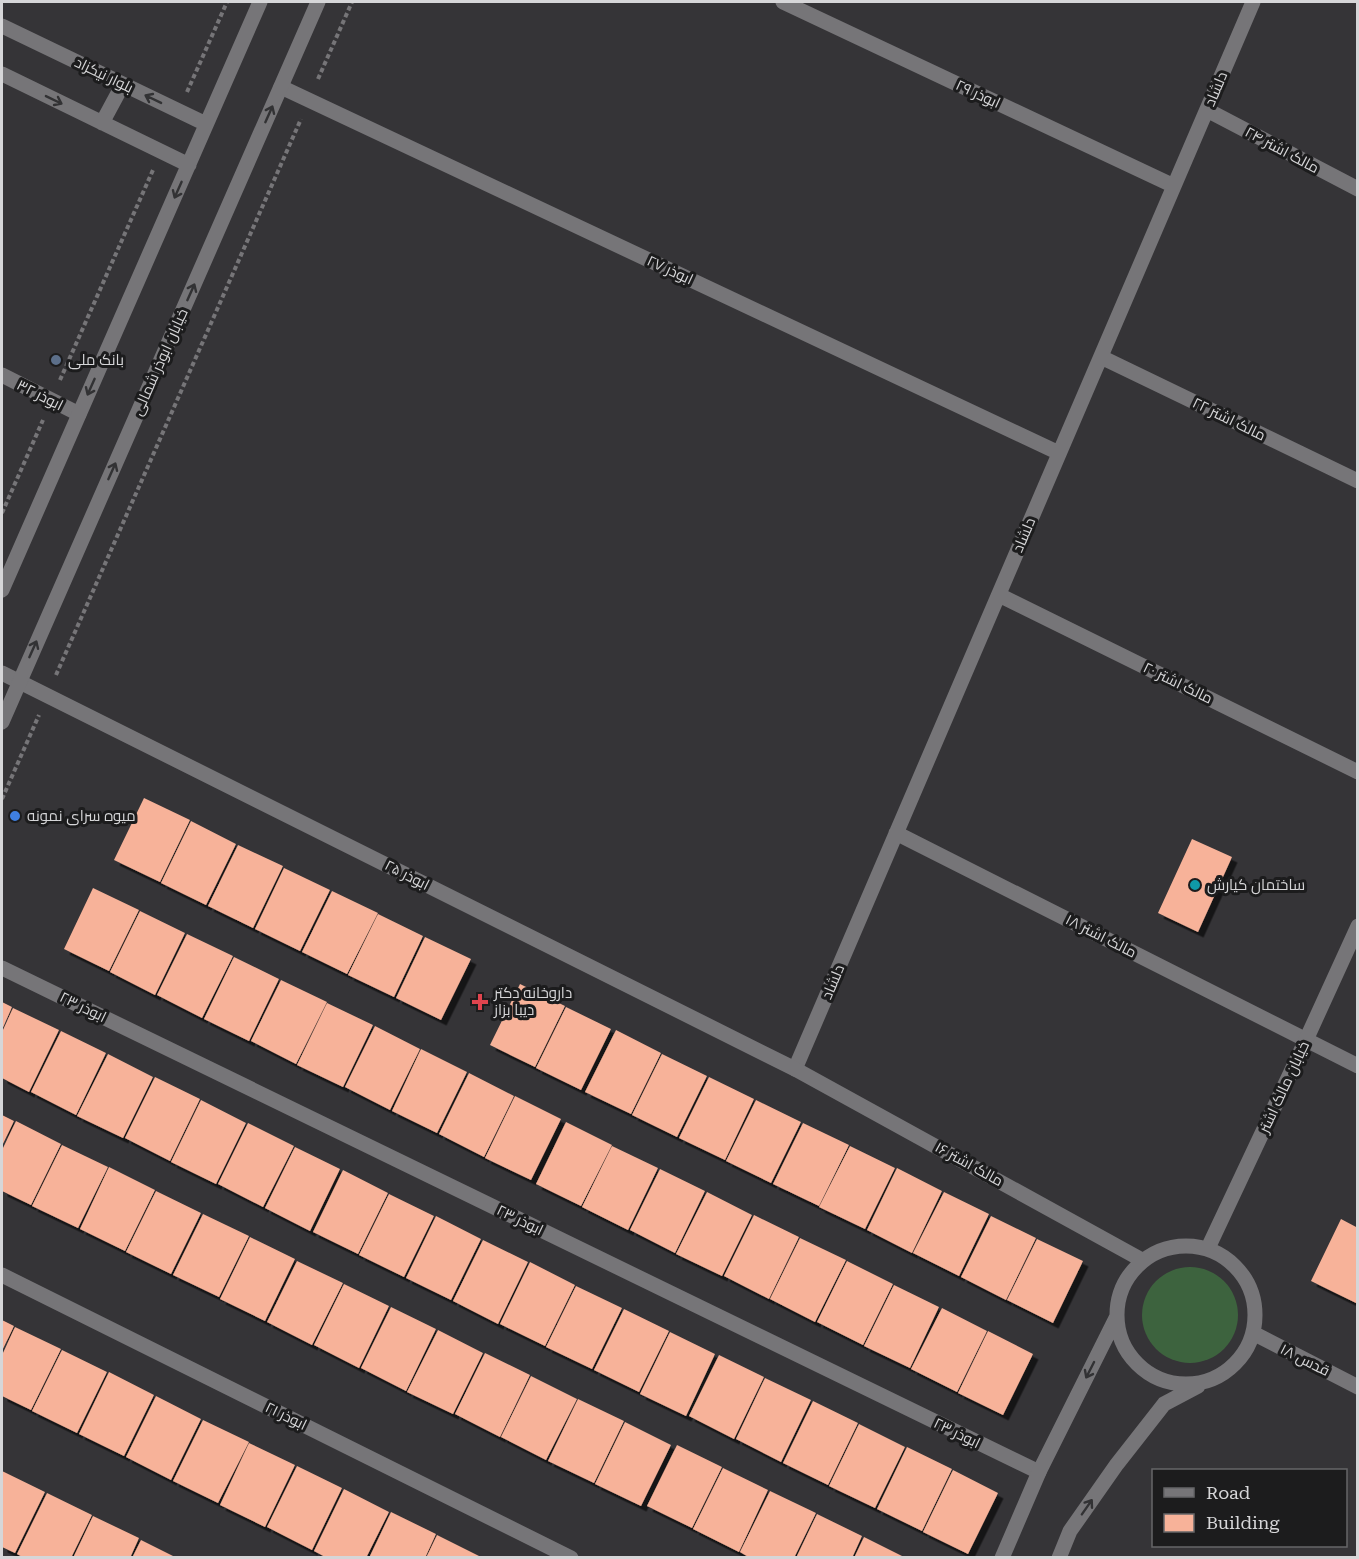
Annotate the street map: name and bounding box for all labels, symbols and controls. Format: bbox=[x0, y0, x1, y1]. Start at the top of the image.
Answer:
street label: بلوار نیکزاد bbox=[72, 53, 136, 97]
street label: دلشاد bbox=[1201, 69, 1231, 109]
street label: ابوذر ۲۹ bbox=[953, 76, 1003, 112]
one-way arrow bbox=[145, 92, 163, 104]
one-way arrow bbox=[45, 94, 63, 106]
one-way arrow bbox=[264, 105, 275, 123]
street label: مالک اشتر ۲۴ bbox=[1242, 123, 1322, 177]
one-way arrow bbox=[172, 180, 183, 198]
street label: ابوذر ۲۷ bbox=[644, 251, 696, 289]
one-way arrow bbox=[185, 284, 197, 302]
street label: خیابان ابوذر شمالی bbox=[128, 306, 193, 419]
place label: بانک ملی bbox=[68, 351, 124, 370]
marker: بانک ملی bbox=[49, 353, 63, 367]
street label: ابوذر ۳۲ bbox=[14, 376, 66, 414]
one-way arrow bbox=[84, 378, 96, 396]
street label: مالک اشتر ۲۲ bbox=[1189, 394, 1269, 444]
one-way arrow bbox=[107, 462, 118, 480]
street label: دلشاد bbox=[1009, 515, 1039, 555]
one-way arrow bbox=[28, 641, 40, 659]
street label: مالک اشتر ۲۰ bbox=[1140, 658, 1216, 708]
place label: میوه سرای نمونه bbox=[27, 807, 136, 826]
marker: میوه سرای نمونه bbox=[8, 809, 22, 823]
street label: ابوذر ۲۵ bbox=[382, 856, 432, 894]
place label: ساختمان کیارش bbox=[1207, 876, 1305, 895]
marker: ساختمان کیارش bbox=[1188, 878, 1202, 892]
street label: مالک اشتر ۱۸ bbox=[1062, 910, 1140, 962]
street label: دلشاد bbox=[818, 962, 848, 1002]
place label: داروخانه دکتر دیبا بزاز bbox=[493, 984, 572, 1019]
street label: ابوذر ۲۳ bbox=[57, 988, 109, 1026]
marker: داروخانه دکتر دیبا بزاز bbox=[471, 993, 489, 1011]
street label: خیابان مالک اشتر bbox=[1255, 1038, 1314, 1137]
street label: مالک اشتر ۱۶ bbox=[932, 1138, 1006, 1190]
street label: ابوذر ۲۳ bbox=[494, 1201, 546, 1239]
street label: قدس ۱۸ bbox=[1277, 1340, 1333, 1381]
one-way arrow bbox=[1084, 1361, 1096, 1379]
street label: ابوذر ۲۱ bbox=[262, 1398, 310, 1434]
street label: ابوذر ۲۳ bbox=[931, 1414, 983, 1452]
legend bbox=[1152, 1469, 1347, 1547]
text: Road bbox=[1206, 1482, 1251, 1503]
one-way arrow bbox=[1081, 1499, 1093, 1515]
text: Building bbox=[1206, 1512, 1280, 1533]

